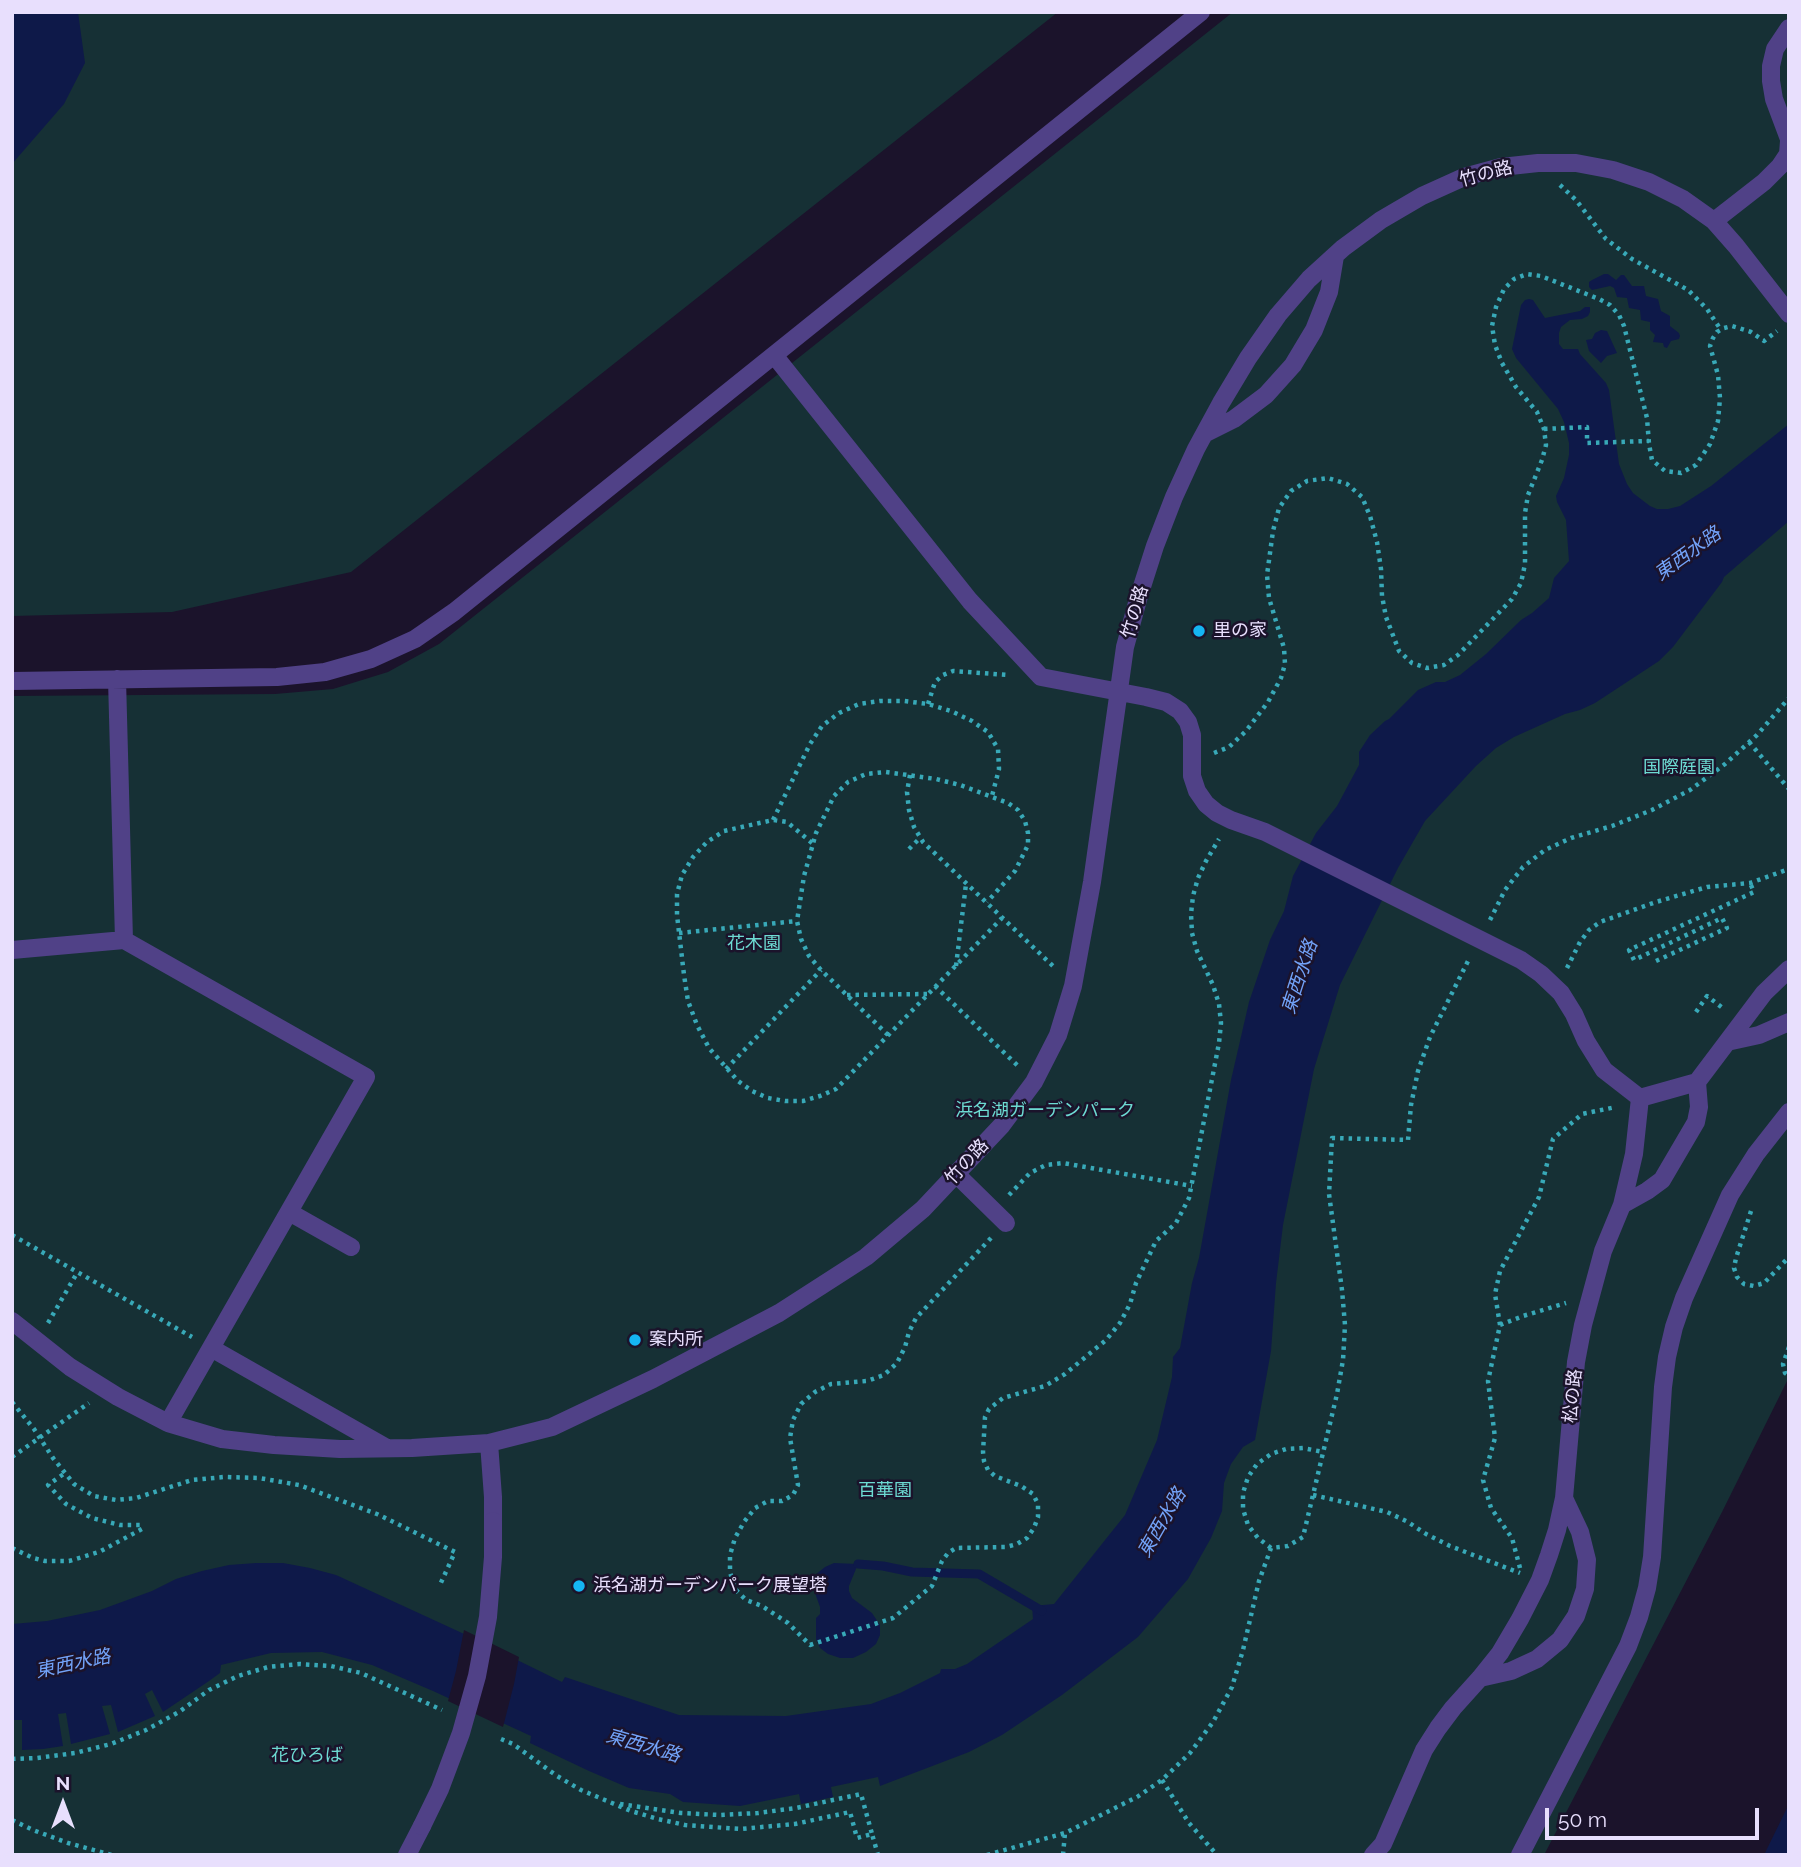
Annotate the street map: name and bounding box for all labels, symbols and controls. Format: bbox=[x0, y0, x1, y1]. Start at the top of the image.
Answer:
street label: 竹の路 bbox=[1457, 157, 1515, 191]
water label: 東西水路 bbox=[1651, 522, 1725, 586]
street label: 竹の路 bbox=[1117, 583, 1153, 641]
place label: 里の家 bbox=[1213, 620, 1267, 642]
marker: 里の家 bbox=[1191, 623, 1207, 639]
park label: 国際庭園 bbox=[1643, 757, 1715, 779]
park label: 花木園 bbox=[727, 933, 781, 955]
water label: 東西水路 bbox=[1277, 937, 1323, 1017]
park label: 浜名湖ガーデンパーク bbox=[955, 1100, 1135, 1122]
street label: 竹の路 bbox=[941, 1135, 993, 1189]
place label: 案内所 bbox=[649, 1329, 703, 1351]
marker: 案内所 bbox=[627, 1332, 643, 1348]
street label: 松の路 bbox=[1559, 1368, 1587, 1424]
park label: 百華園 bbox=[858, 1480, 912, 1502]
water label: 東西水路 bbox=[1133, 1484, 1191, 1562]
place label: 浜名湖ガーデンパーク展望塔 bbox=[593, 1575, 827, 1597]
marker: 浜名湖ガーデンパーク展望塔 bbox=[571, 1578, 587, 1594]
water label: 東西水路 bbox=[33, 1645, 113, 1683]
water label: 東西水路 bbox=[603, 1725, 683, 1767]
park label: 花ひろば bbox=[271, 1745, 343, 1767]
north arrow bbox=[28, 1769, 98, 1839]
text: N bbox=[56, 1772, 70, 1794]
scale bar bbox=[1549, 1794, 1762, 1838]
text: 50 m bbox=[1558, 1807, 1607, 1832]

